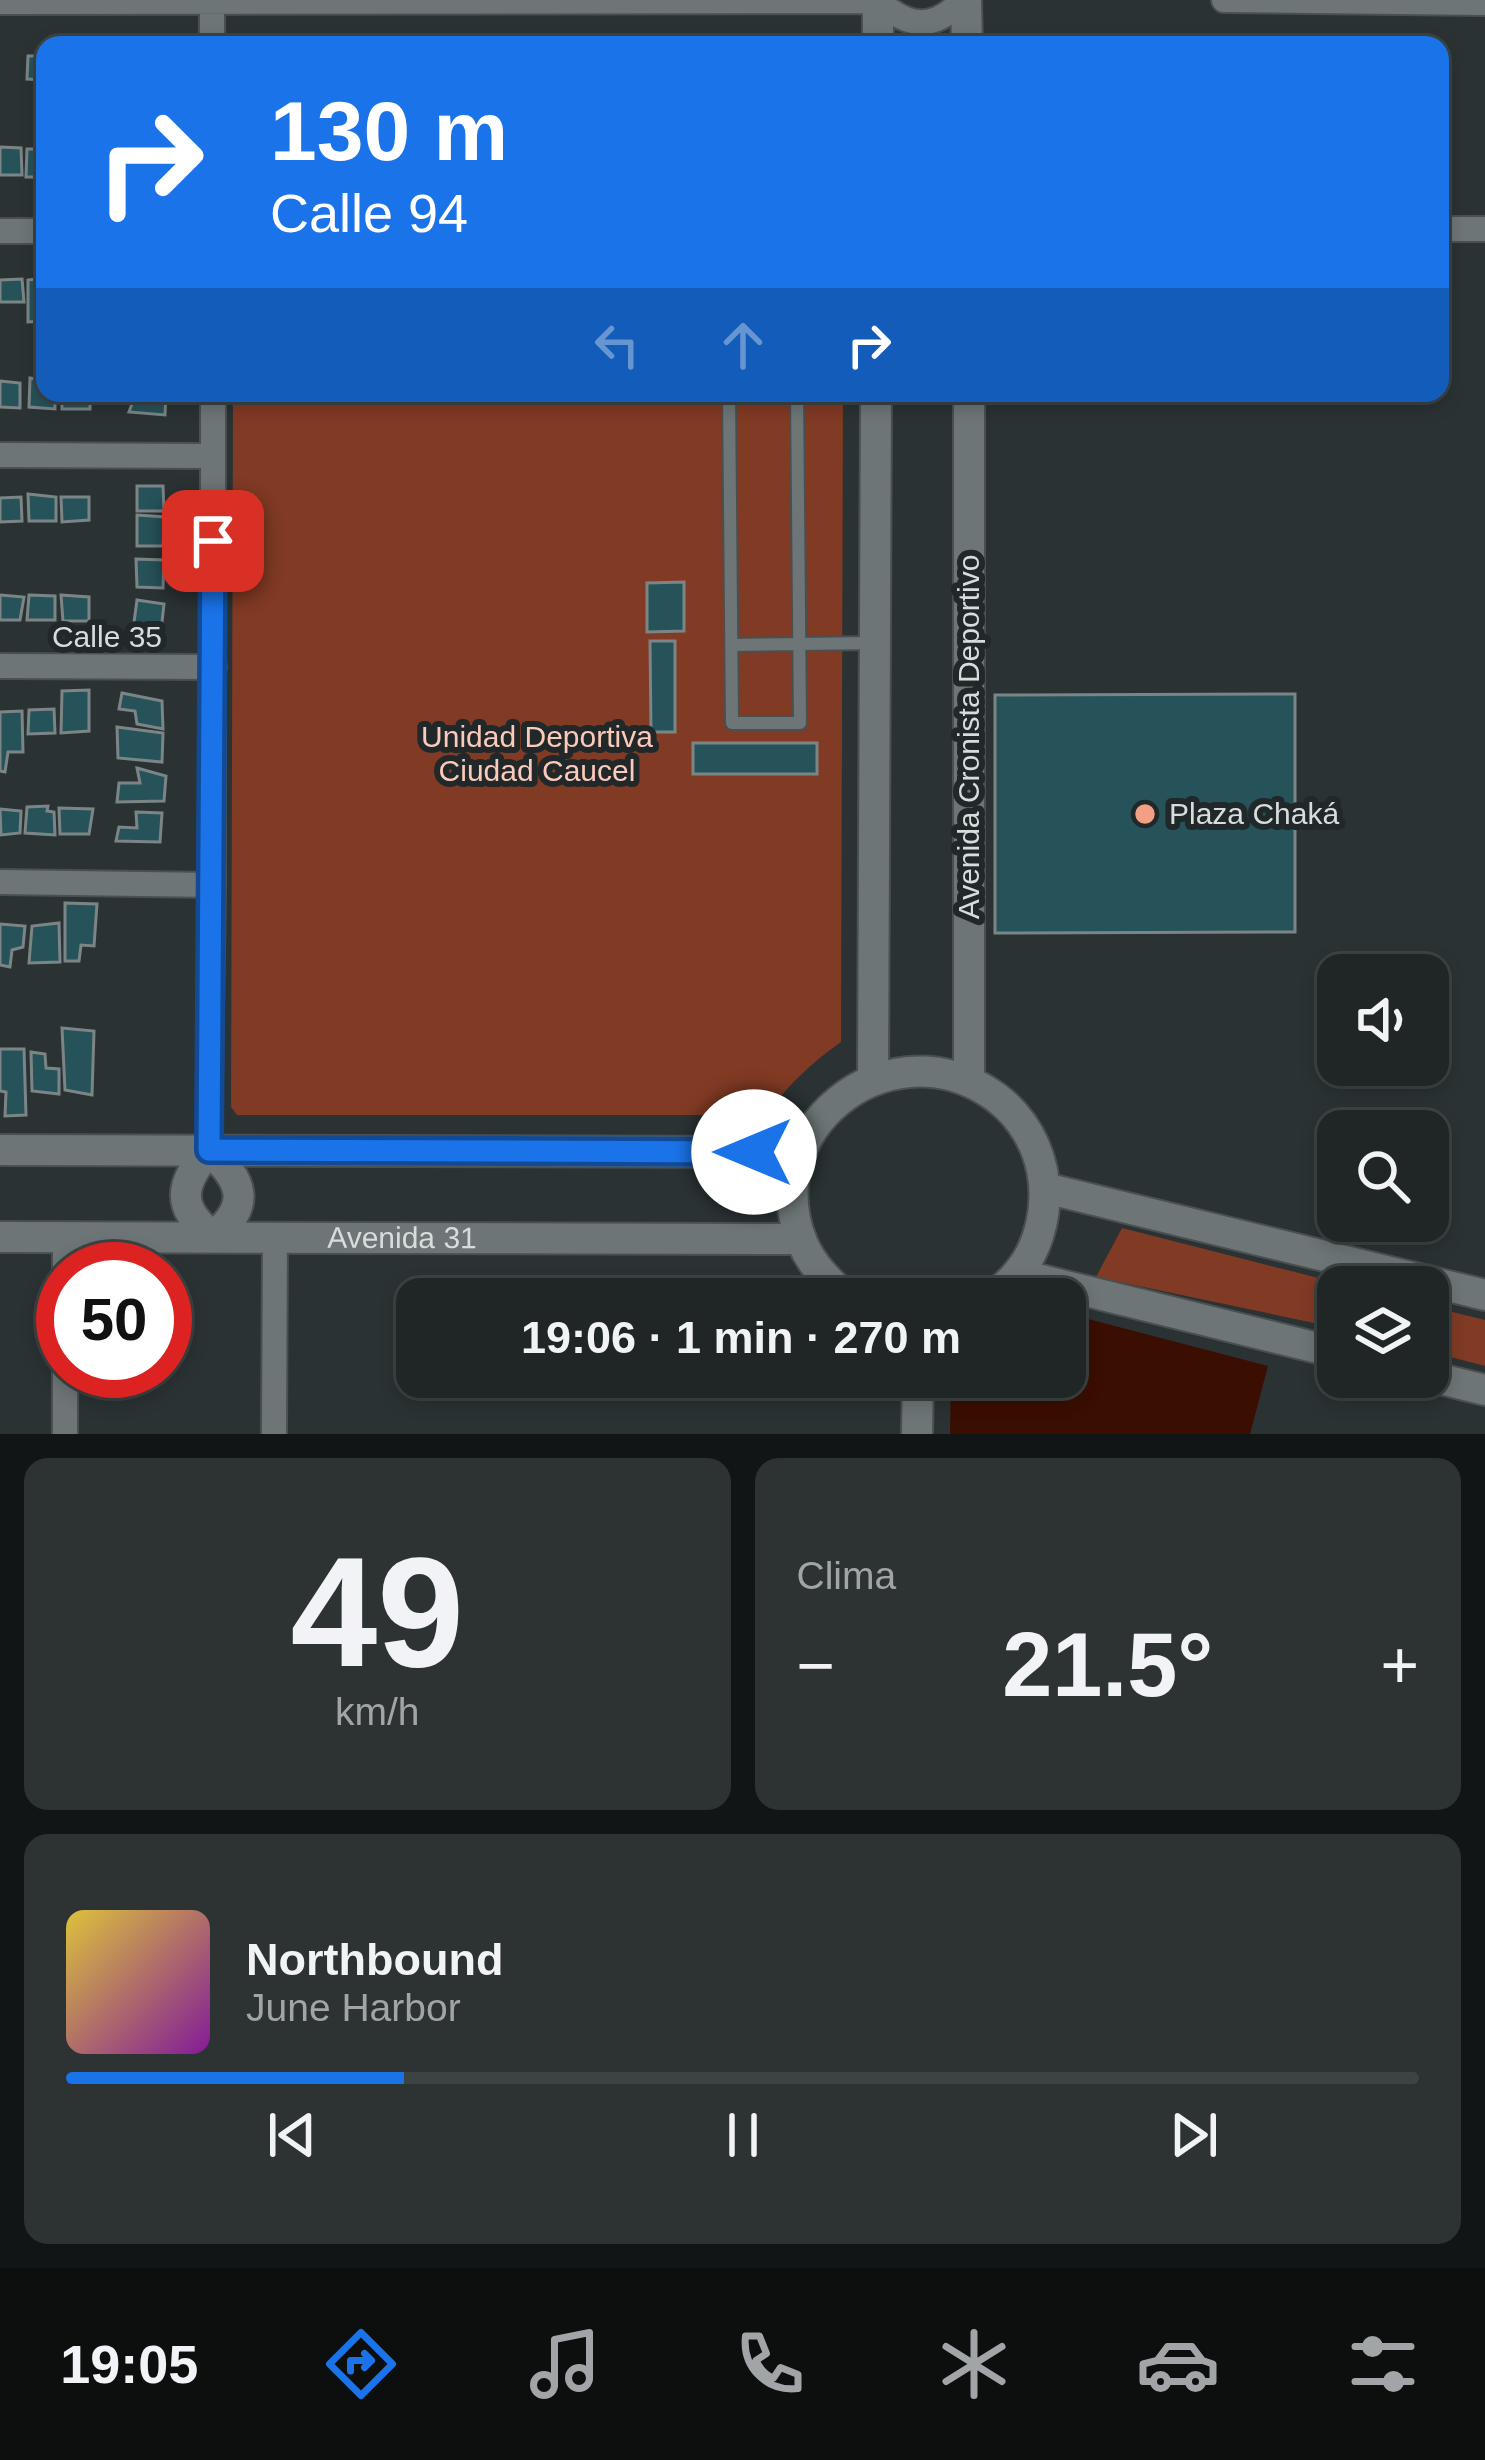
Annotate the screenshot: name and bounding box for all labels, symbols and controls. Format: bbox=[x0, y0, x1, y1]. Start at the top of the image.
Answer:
icon: right bbox=[72, 84, 228, 240]
text: 130 m bbox=[270, 84, 508, 178]
text: Calle 94 bbox=[270, 183, 468, 243]
icon: left bbox=[584, 312, 650, 378]
icon: ahead bbox=[710, 312, 776, 378]
icon: right bbox=[836, 312, 902, 378]
pin bbox=[162, 490, 264, 592]
icon: arrive bbox=[180, 508, 246, 574]
street label: Avenida Cronista Deportivo bbox=[952, 555, 985, 919]
street label: Calle 35 bbox=[52, 620, 162, 653]
park label: Unidad Deportiva Ciudad Caucel bbox=[421, 720, 653, 787]
place label: Plaza Chaká bbox=[1169, 797, 1339, 830]
marker: Plaza Chaká bbox=[1132, 801, 1158, 827]
map controls bbox=[1317, 954, 1449, 1398]
button: sound bbox=[1317, 954, 1449, 1086]
position arrow bbox=[691, 1089, 817, 1215]
button: search bbox=[1317, 1110, 1449, 1242]
street label: Avenida 31 bbox=[327, 1221, 477, 1254]
speed limit sign: 50 bbox=[36, 1242, 192, 1398]
button: layers bbox=[1317, 1266, 1449, 1398]
text: 19:06 · 1 min · 270 m bbox=[521, 1312, 961, 1363]
text: 49 bbox=[290, 1525, 464, 1699]
text: Clima bbox=[797, 1554, 896, 1597]
text: 21.5° bbox=[1002, 1615, 1213, 1715]
text: − bbox=[797, 1628, 835, 1702]
text: + bbox=[1380, 1628, 1419, 1702]
text: km/h bbox=[335, 1690, 420, 1733]
text: Northbound bbox=[246, 1934, 503, 1985]
text: June Harbor bbox=[246, 1986, 461, 2029]
icon: previous bbox=[259, 2102, 325, 2168]
icon: pause bbox=[710, 2102, 776, 2168]
icon: next bbox=[1161, 2102, 1227, 2168]
icon: directions bbox=[319, 2322, 403, 2406]
icon: music bbox=[523, 2322, 607, 2406]
icon: phone bbox=[728, 2322, 812, 2406]
icon: climate bbox=[932, 2322, 1016, 2406]
icon: car bbox=[1136, 2322, 1220, 2406]
icon: filters bbox=[1341, 2322, 1425, 2406]
text: 19:05 bbox=[60, 2334, 198, 2394]

